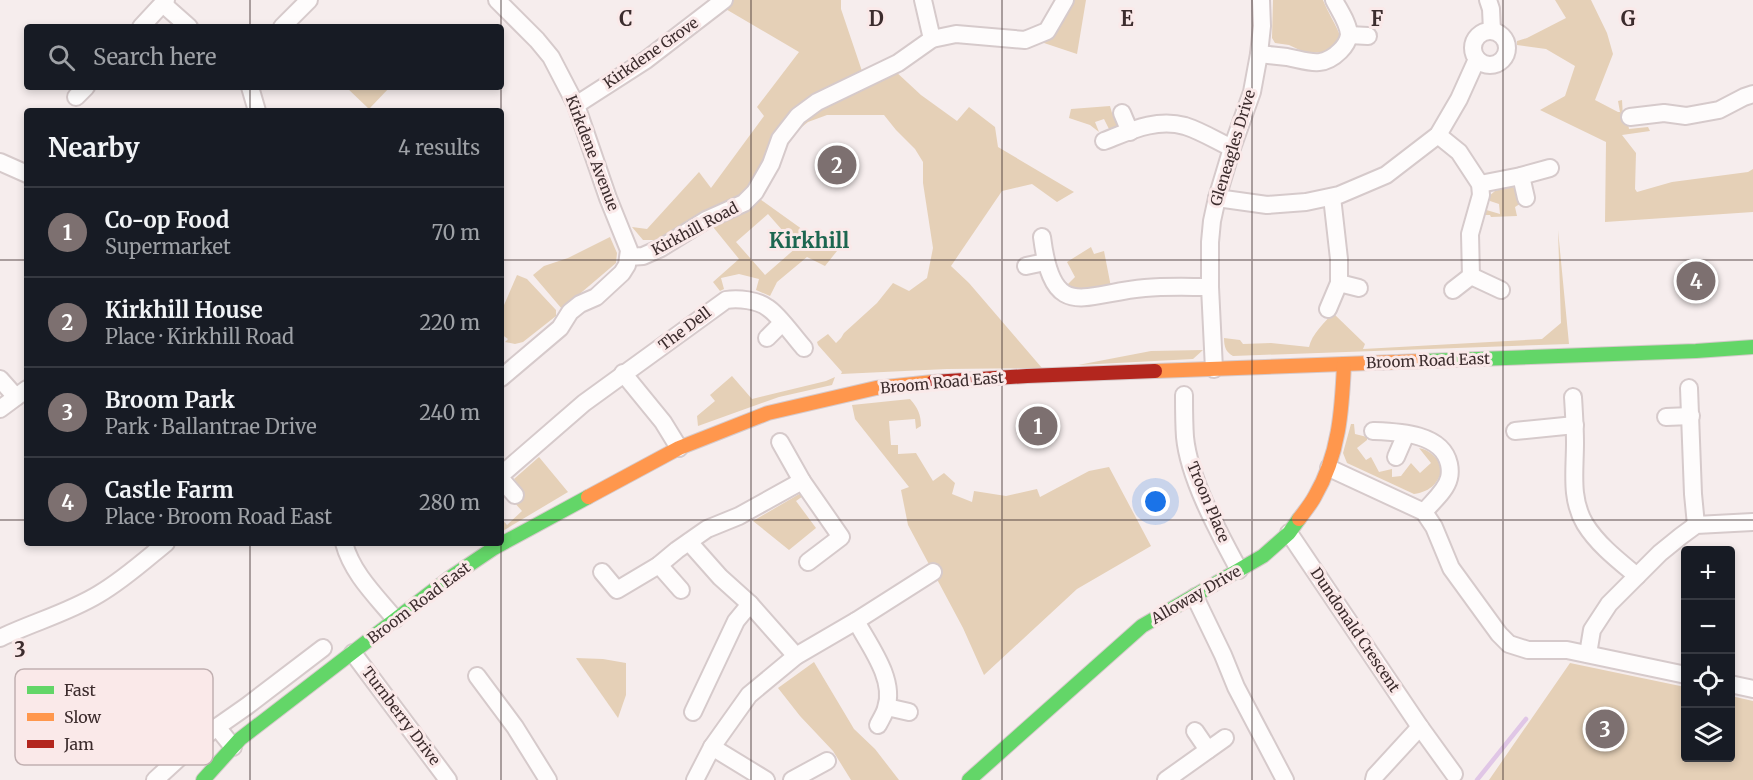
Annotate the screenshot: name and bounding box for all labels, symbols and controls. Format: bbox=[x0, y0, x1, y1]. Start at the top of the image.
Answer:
text: C bbox=[619, 6, 633, 31]
text: D bbox=[868, 6, 884, 31]
text: E bbox=[1120, 6, 1134, 31]
text: F bbox=[1371, 6, 1384, 31]
text: G bbox=[1621, 6, 1636, 31]
street label: Kirkdene Grove bbox=[600, 13, 702, 92]
search box bbox=[24, 24, 504, 90]
icon: search bbox=[45, 41, 78, 74]
text: Search here bbox=[93, 43, 216, 71]
street label: Gleneagles Drive bbox=[1206, 87, 1259, 208]
street label: Kirkdene Avenue bbox=[562, 92, 623, 213]
text: Nearby bbox=[48, 131, 140, 164]
text: 4 results bbox=[398, 135, 480, 160]
pin: 2 bbox=[818, 142, 856, 188]
street label: Kirkhill Road bbox=[648, 198, 741, 259]
text: Co-op Food bbox=[105, 206, 229, 234]
text: 1 bbox=[63, 220, 72, 245]
text: 70 m bbox=[432, 220, 480, 245]
district label: Kirkhill bbox=[769, 227, 849, 254]
text: Supermarket bbox=[105, 234, 231, 259]
pin: 4 bbox=[1676, 258, 1716, 304]
text: Kirkhill House bbox=[105, 296, 263, 324]
street label: The Dell bbox=[655, 303, 715, 354]
text: 2 bbox=[62, 310, 73, 335]
text: 220 m bbox=[420, 310, 480, 335]
text: Place · Kirkhill Road bbox=[105, 324, 294, 349]
street label: Broom Road East bbox=[1366, 349, 1490, 372]
street label: Broom Road East bbox=[879, 368, 1005, 397]
text: Broom Park bbox=[105, 386, 235, 414]
text: 3 bbox=[62, 400, 73, 425]
text: 240 m bbox=[419, 400, 480, 425]
pin: 1 bbox=[1018, 404, 1058, 448]
text: Park · Ballantrae Drive bbox=[105, 414, 317, 439]
street label: Troon Place bbox=[1183, 459, 1234, 545]
text: Castle Farm bbox=[105, 476, 234, 504]
your location bbox=[1141, 487, 1170, 516]
text: 4 bbox=[61, 490, 74, 515]
text: 280 m bbox=[419, 490, 480, 515]
text: Place · Broom Road East bbox=[105, 504, 332, 529]
map controls bbox=[1681, 546, 1735, 762]
button: + bbox=[1681, 546, 1735, 600]
street label: Broom Road East bbox=[363, 558, 474, 647]
street label: Alloway Drive bbox=[1147, 561, 1244, 628]
street label: Dundonald Crescent bbox=[1307, 564, 1404, 696]
button: − bbox=[1681, 600, 1735, 654]
text: 3 bbox=[14, 637, 26, 662]
button: locate bbox=[1681, 654, 1735, 708]
street label: Turnberry Drive bbox=[358, 663, 445, 769]
legend bbox=[15, 669, 213, 765]
text: Fast bbox=[64, 680, 97, 700]
pin: 3 bbox=[1586, 706, 1624, 752]
text: Slow bbox=[64, 707, 102, 727]
button: layers bbox=[1681, 708, 1735, 762]
text: Jam bbox=[63, 734, 94, 754]

